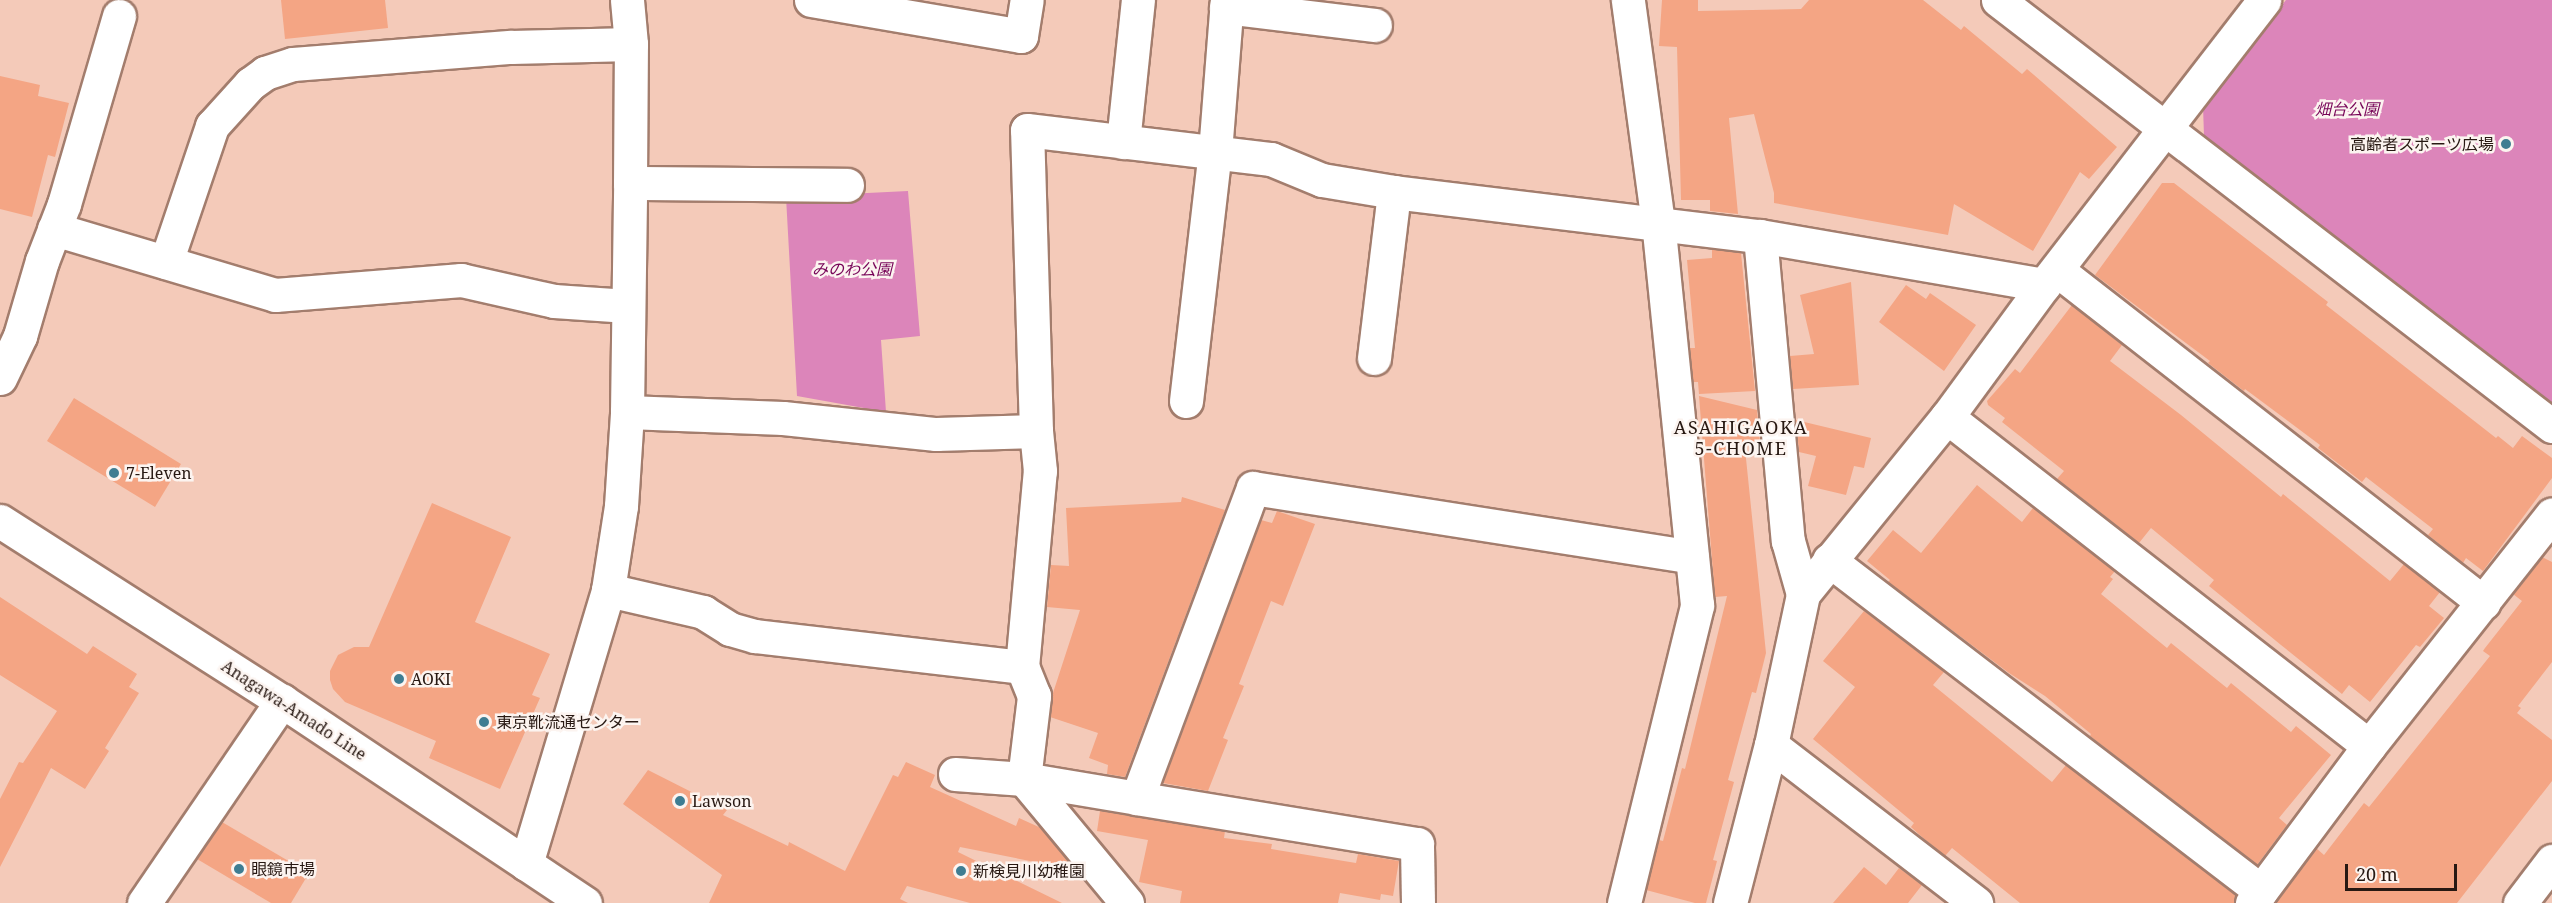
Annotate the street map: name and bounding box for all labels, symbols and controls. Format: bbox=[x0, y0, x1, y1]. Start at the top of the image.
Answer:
park label: 畑台公園 bbox=[2315, 99, 2379, 119]
place label: 高齢者スポーツ広場 bbox=[2350, 134, 2494, 154]
marker: 高齢者スポーツ広場 bbox=[2499, 137, 2513, 151]
park label: みのわ公園 bbox=[812, 259, 892, 279]
district label: ASAHIGAOKA 5-CHOME bbox=[1674, 417, 1808, 460]
place label: 7-Eleven bbox=[126, 463, 192, 483]
marker: 7-Eleven bbox=[107, 466, 121, 480]
street label: Anagawa-Amado Line bbox=[218, 656, 370, 764]
place label: AOKI bbox=[411, 669, 451, 689]
marker: AOKI bbox=[392, 672, 406, 686]
place label: 東京靴流通センター bbox=[496, 712, 640, 732]
marker: 東京靴流通センター bbox=[477, 715, 491, 729]
place label: Lawson bbox=[692, 791, 752, 811]
marker: Lawson bbox=[673, 794, 687, 808]
scale bar bbox=[2348, 852, 2460, 890]
place label: 眼鏡市場 bbox=[251, 859, 315, 879]
place label: 新検見川幼稚園 bbox=[973, 861, 1085, 881]
marker: 眼鏡市場 bbox=[232, 862, 246, 876]
text: 20 m bbox=[2356, 862, 2398, 886]
marker: 新検見川幼稚園 bbox=[954, 864, 968, 878]

